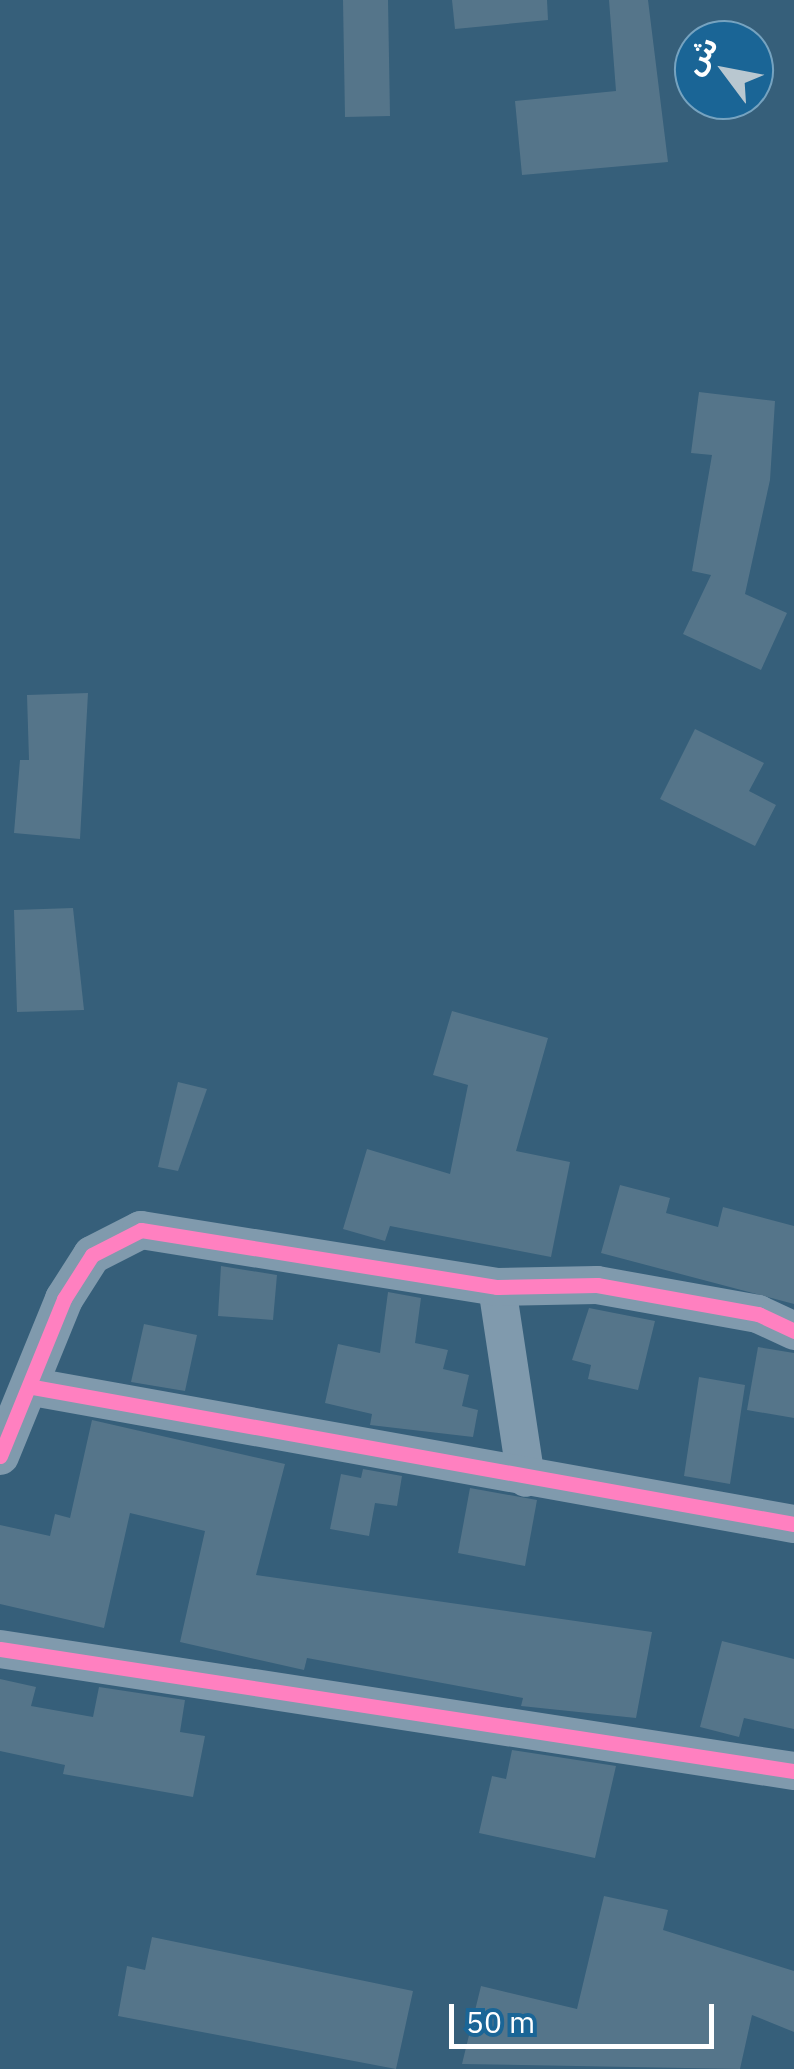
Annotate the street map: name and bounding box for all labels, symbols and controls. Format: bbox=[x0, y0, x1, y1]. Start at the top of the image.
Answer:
north arrow bbox=[674, 20, 774, 120]
text: ش bbox=[674, 29, 726, 81]
scale bar bbox=[454, 1984, 719, 2046]
text: 50 m bbox=[466, 2002, 535, 2041]

